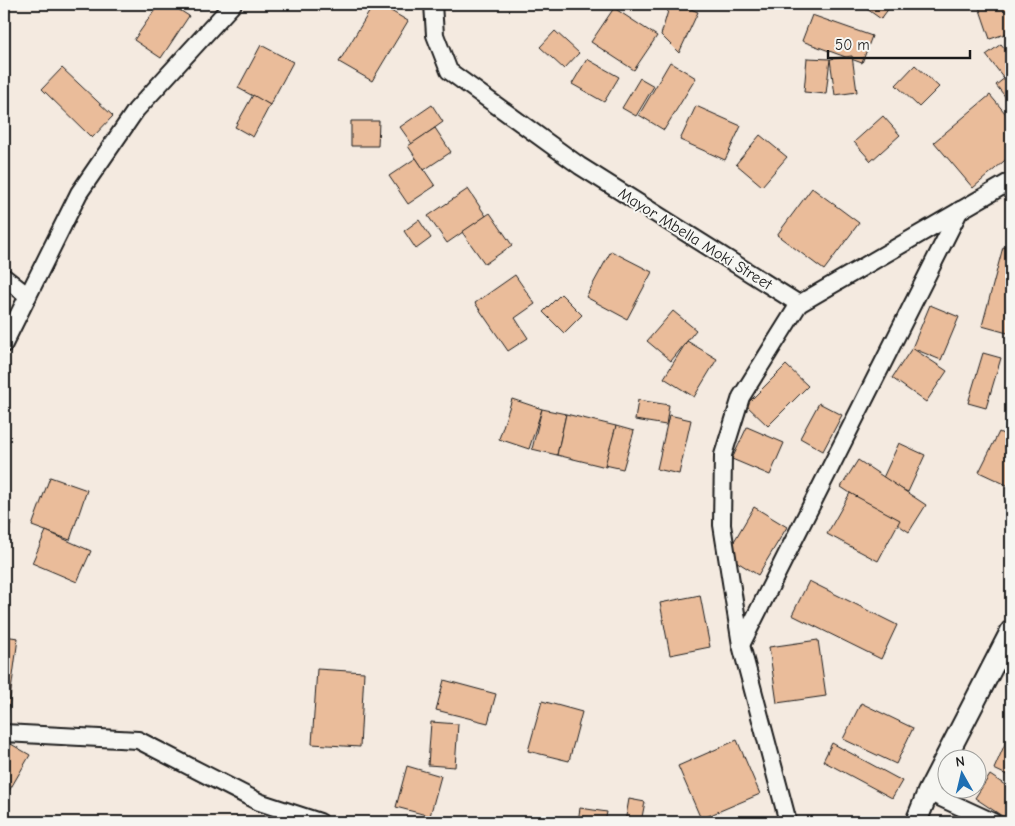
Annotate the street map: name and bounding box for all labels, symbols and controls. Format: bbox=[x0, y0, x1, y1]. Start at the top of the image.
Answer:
scale bar bbox=[828, 28, 970, 60]
text: 50 m bbox=[835, 36, 870, 54]
street label: Mayor Mbella Moki Street bbox=[615, 184, 776, 294]
north arrow bbox=[938, 748, 988, 798]
text: N bbox=[955, 753, 966, 771]

